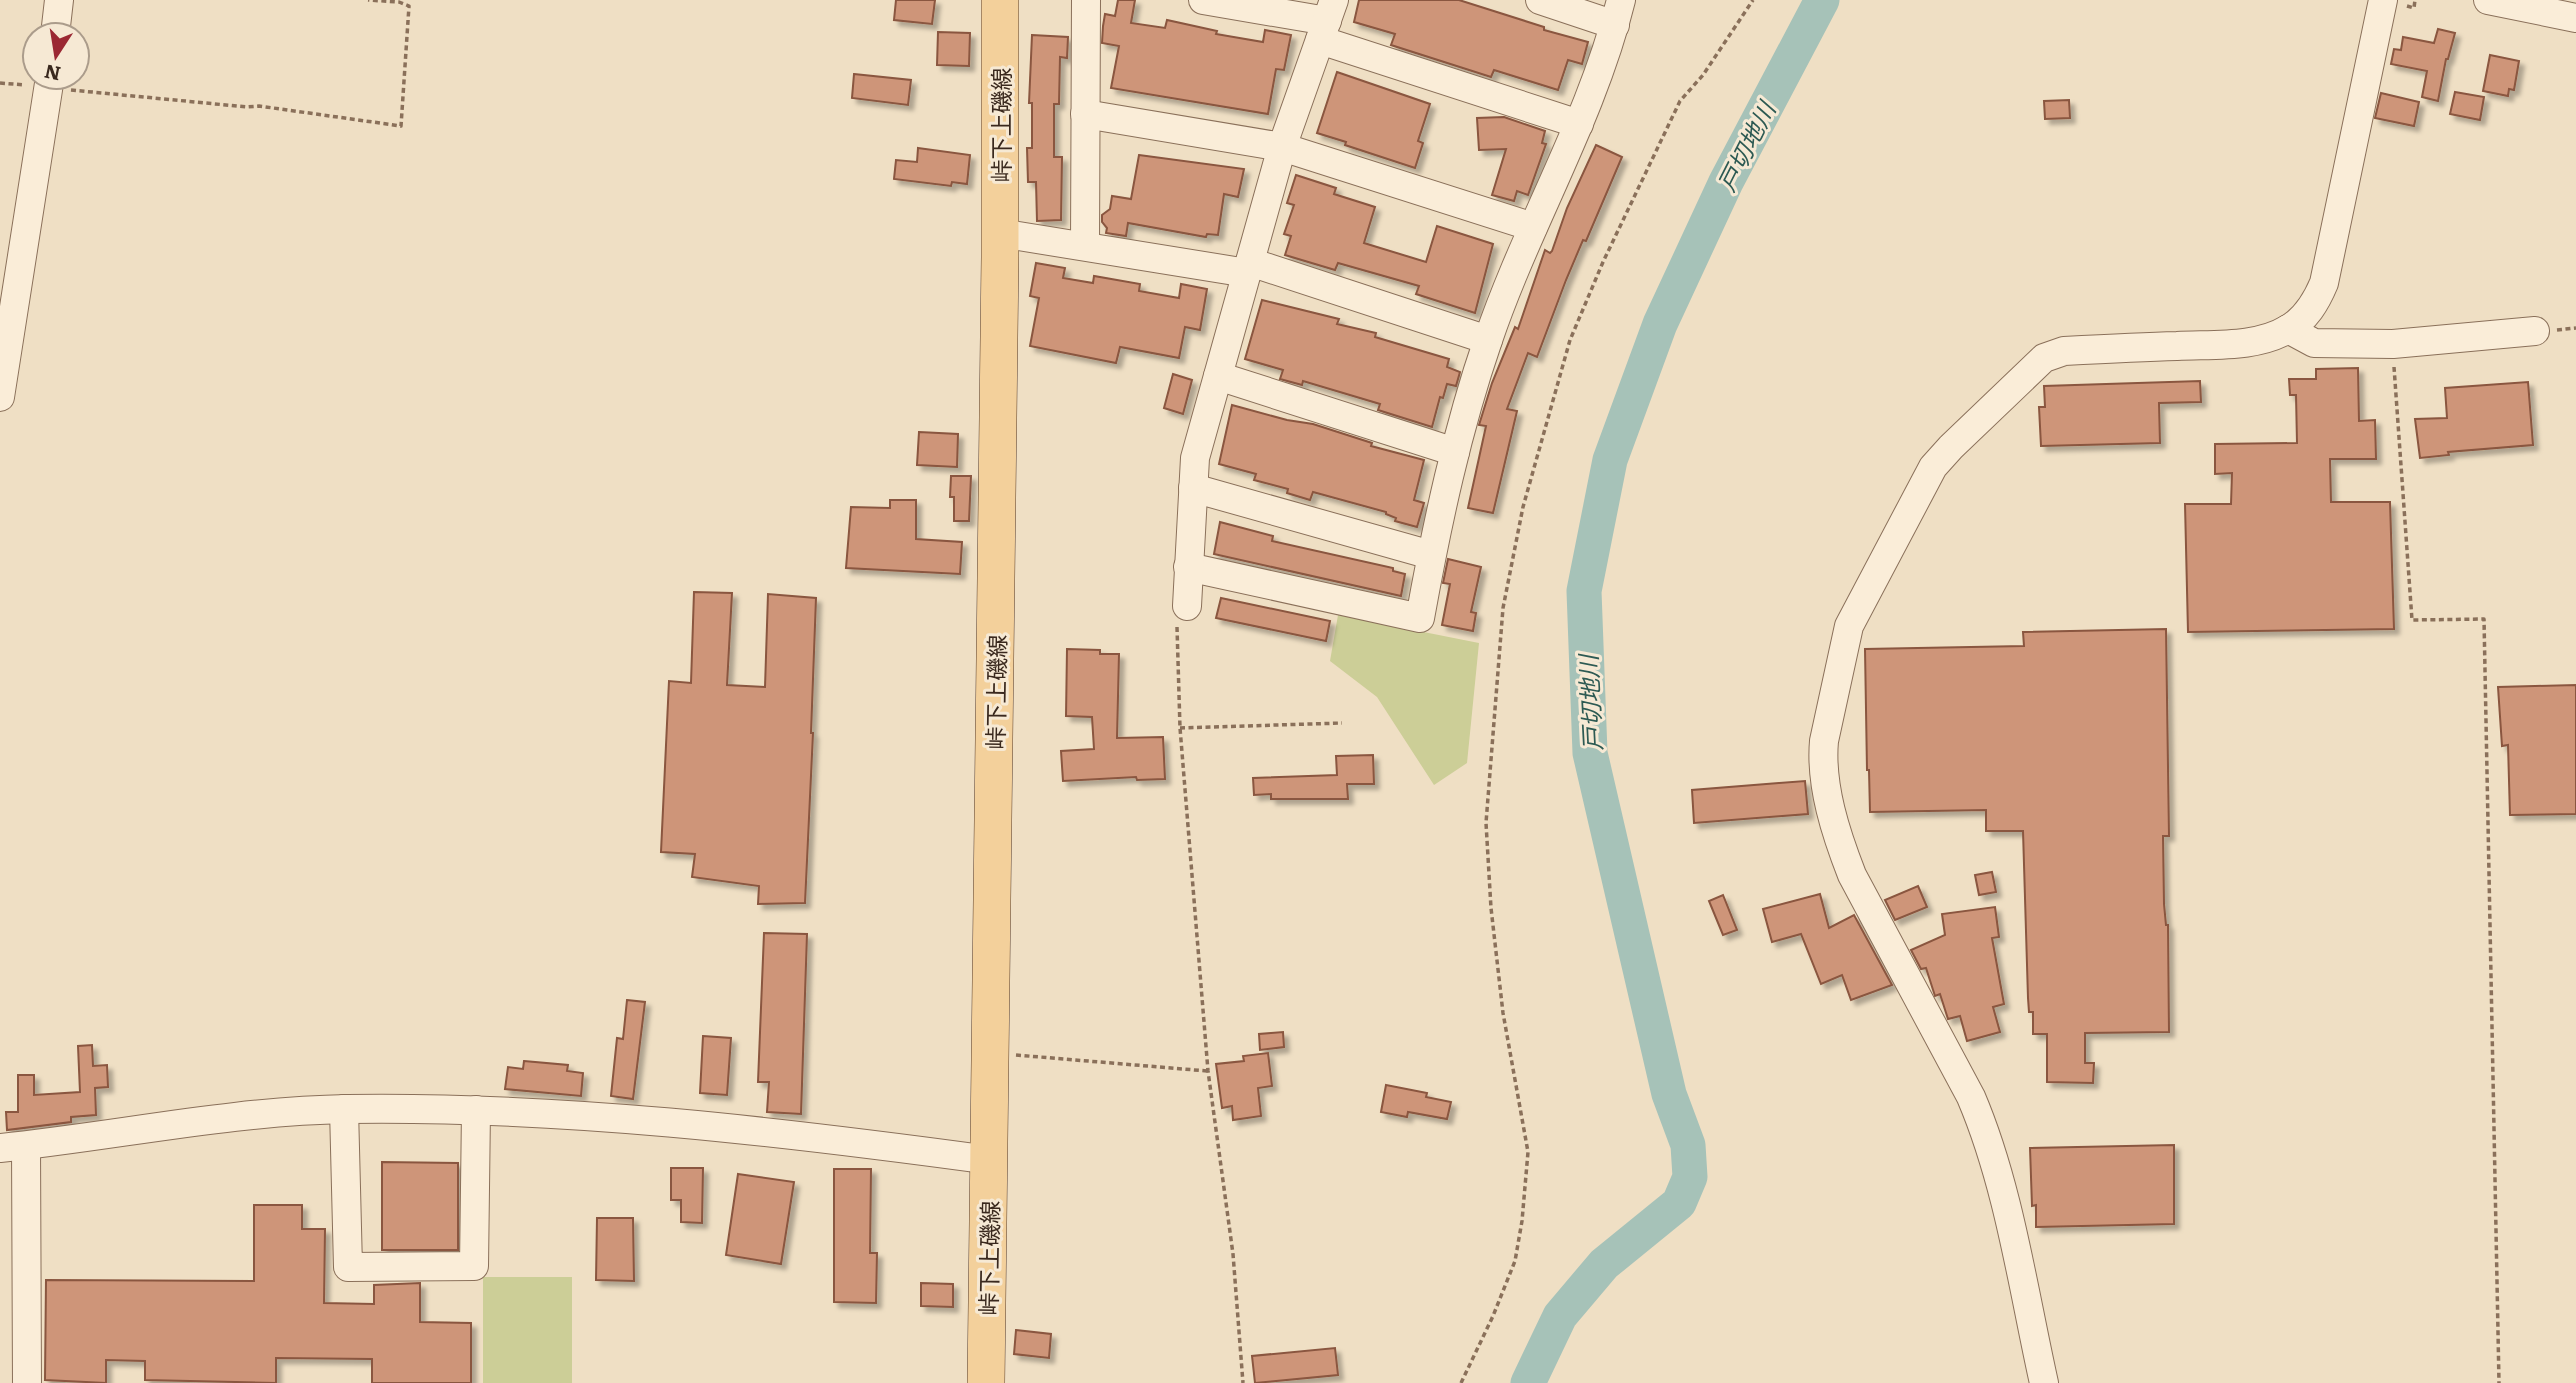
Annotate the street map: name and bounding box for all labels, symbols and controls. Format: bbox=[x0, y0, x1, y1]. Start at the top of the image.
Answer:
north arrow bbox=[21, 21, 91, 91]
text: N bbox=[41, 58, 63, 89]
street label: 峠下上磯線 bbox=[983, 68, 1017, 183]
water label: 戸切地川 bbox=[1708, 93, 1784, 197]
street label: 峠下上磯線 bbox=[977, 634, 1013, 750]
water label: 戸切地川 bbox=[1569, 651, 1609, 752]
street label: 峠下上磯線 bbox=[970, 1200, 1006, 1316]

